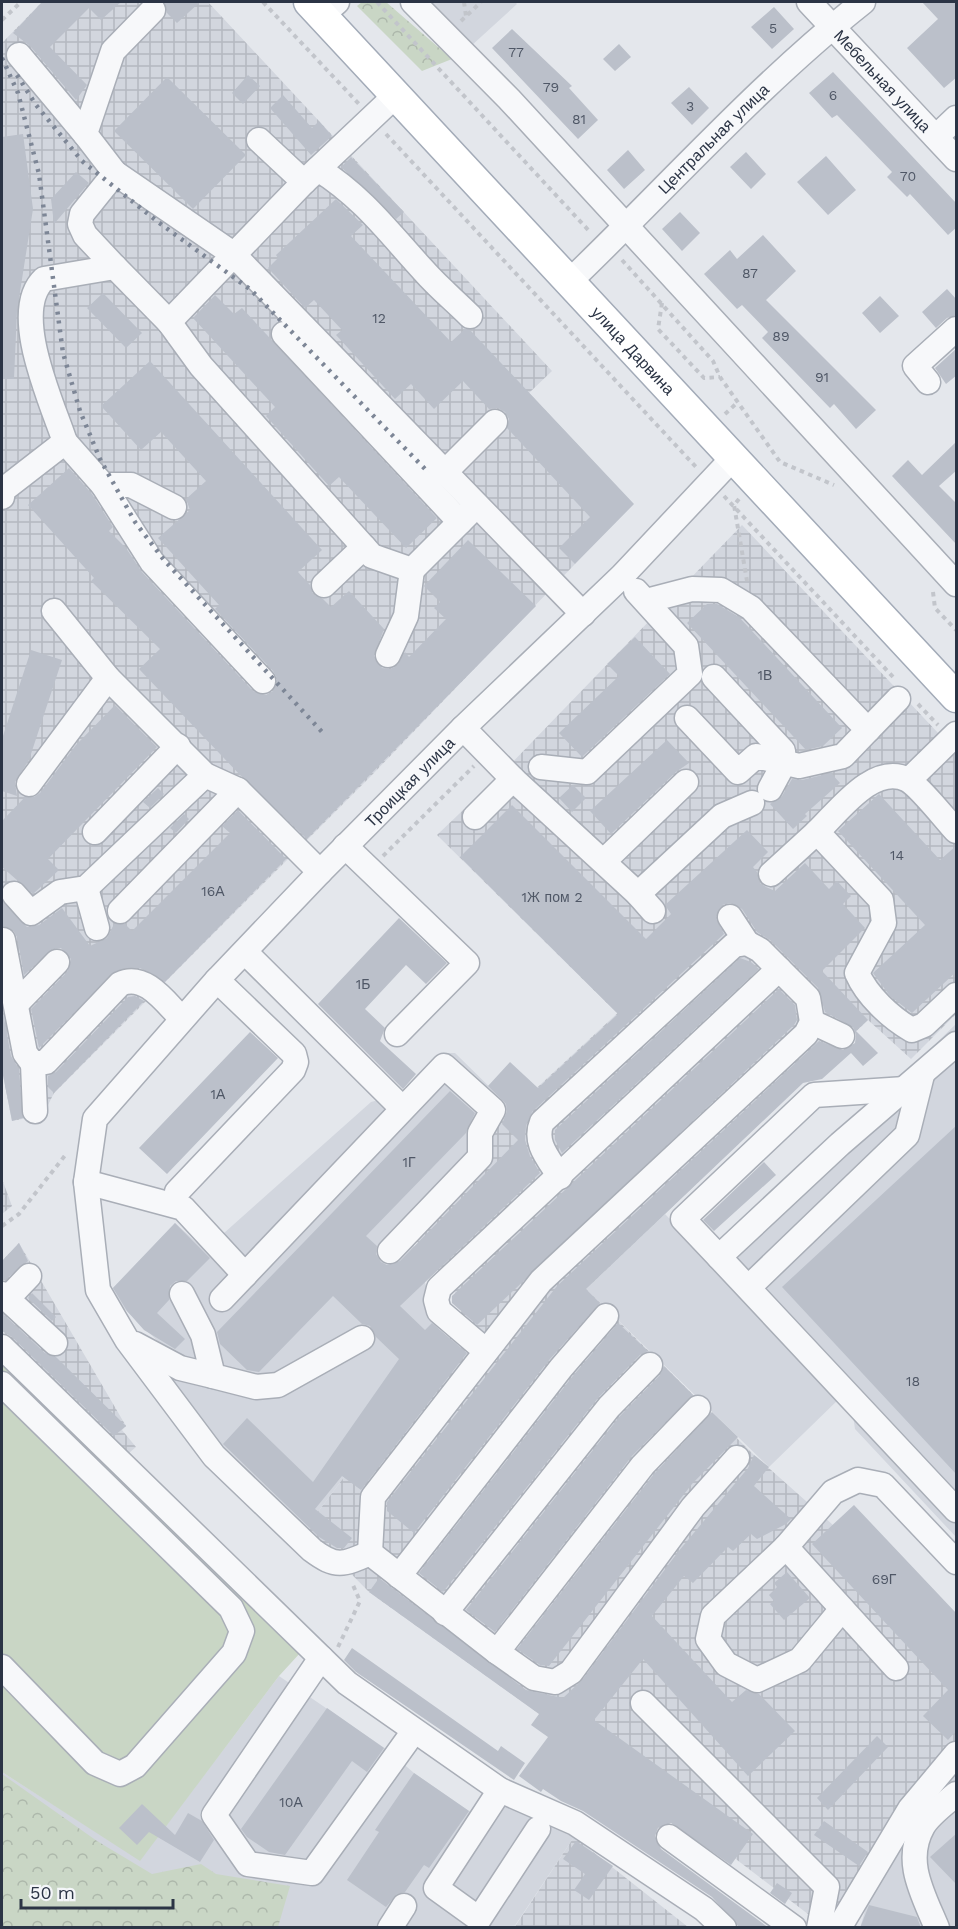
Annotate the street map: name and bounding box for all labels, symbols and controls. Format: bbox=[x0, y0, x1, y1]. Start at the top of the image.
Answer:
house number: 5 bbox=[769, 20, 777, 36]
street label: Мебельная улица bbox=[830, 26, 935, 136]
house number: 77 bbox=[508, 44, 524, 60]
house number: 79 bbox=[543, 79, 559, 95]
street label: Центральная улица bbox=[654, 80, 773, 198]
house number: 6 bbox=[829, 87, 837, 103]
house number: 3 bbox=[686, 98, 694, 114]
house number: 81 bbox=[572, 111, 586, 127]
house number: 70 bbox=[900, 168, 916, 184]
house number: 87 bbox=[742, 265, 758, 281]
street label: улица Дарвина bbox=[588, 302, 679, 398]
house number: 12 bbox=[372, 310, 386, 326]
house number: 89 bbox=[772, 328, 790, 344]
house number: 91 bbox=[815, 369, 829, 385]
house number: 1В bbox=[758, 667, 772, 683]
street label: Троицкая улица bbox=[361, 733, 458, 831]
house number: 14 bbox=[890, 847, 904, 863]
house number: 16А bbox=[201, 883, 225, 899]
house number: 1Ж пом 2 bbox=[521, 889, 583, 905]
house number: 1Б bbox=[356, 976, 370, 992]
house number: 1А bbox=[211, 1086, 226, 1102]
house number: 1Г bbox=[402, 1154, 416, 1170]
house number: 18 bbox=[906, 1373, 920, 1389]
house number: 69Г bbox=[872, 1571, 897, 1587]
house number: 10А bbox=[279, 1794, 303, 1810]
scale bar bbox=[21, 1872, 172, 1910]
text: 50 m bbox=[30, 1882, 75, 1903]

